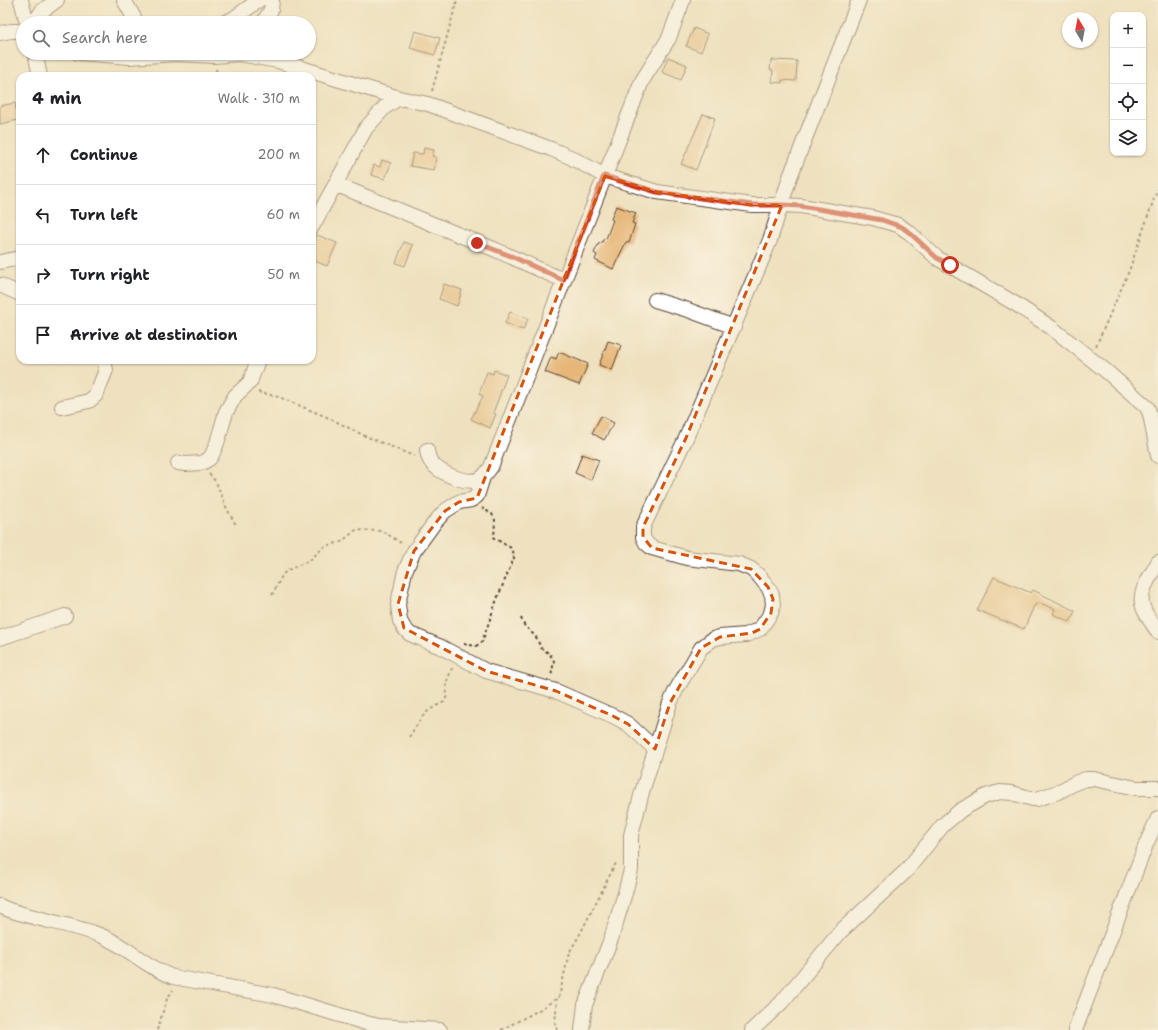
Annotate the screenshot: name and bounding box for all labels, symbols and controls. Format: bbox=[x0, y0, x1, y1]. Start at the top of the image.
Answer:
north arrow bbox=[1062, 12, 1098, 48]
map controls bbox=[1110, 12, 1146, 156]
button: + bbox=[1110, 12, 1146, 48]
search box bbox=[16, 16, 316, 60]
icon: search bbox=[30, 27, 52, 49]
text: Search here bbox=[62, 28, 148, 48]
button: − bbox=[1110, 48, 1146, 84]
button: locate bbox=[1110, 84, 1146, 120]
text: 4 min bbox=[32, 87, 82, 109]
text: Walk · 310 m bbox=[218, 90, 300, 107]
button: layers bbox=[1110, 120, 1146, 156]
icon: ahead bbox=[32, 144, 54, 166]
text: Continue bbox=[70, 145, 138, 165]
text: 200 m bbox=[258, 146, 300, 163]
icon: left bbox=[32, 204, 54, 226]
text: Turn left bbox=[70, 205, 138, 225]
text: 60 m bbox=[267, 206, 300, 223]
route end bbox=[468, 234, 486, 252]
route start bbox=[941, 256, 959, 274]
icon: right bbox=[32, 264, 54, 286]
text: Turn right bbox=[70, 265, 150, 285]
text: 50 m bbox=[267, 266, 300, 283]
icon: arrive bbox=[32, 324, 54, 346]
text: Arrive at destination bbox=[70, 325, 238, 345]

